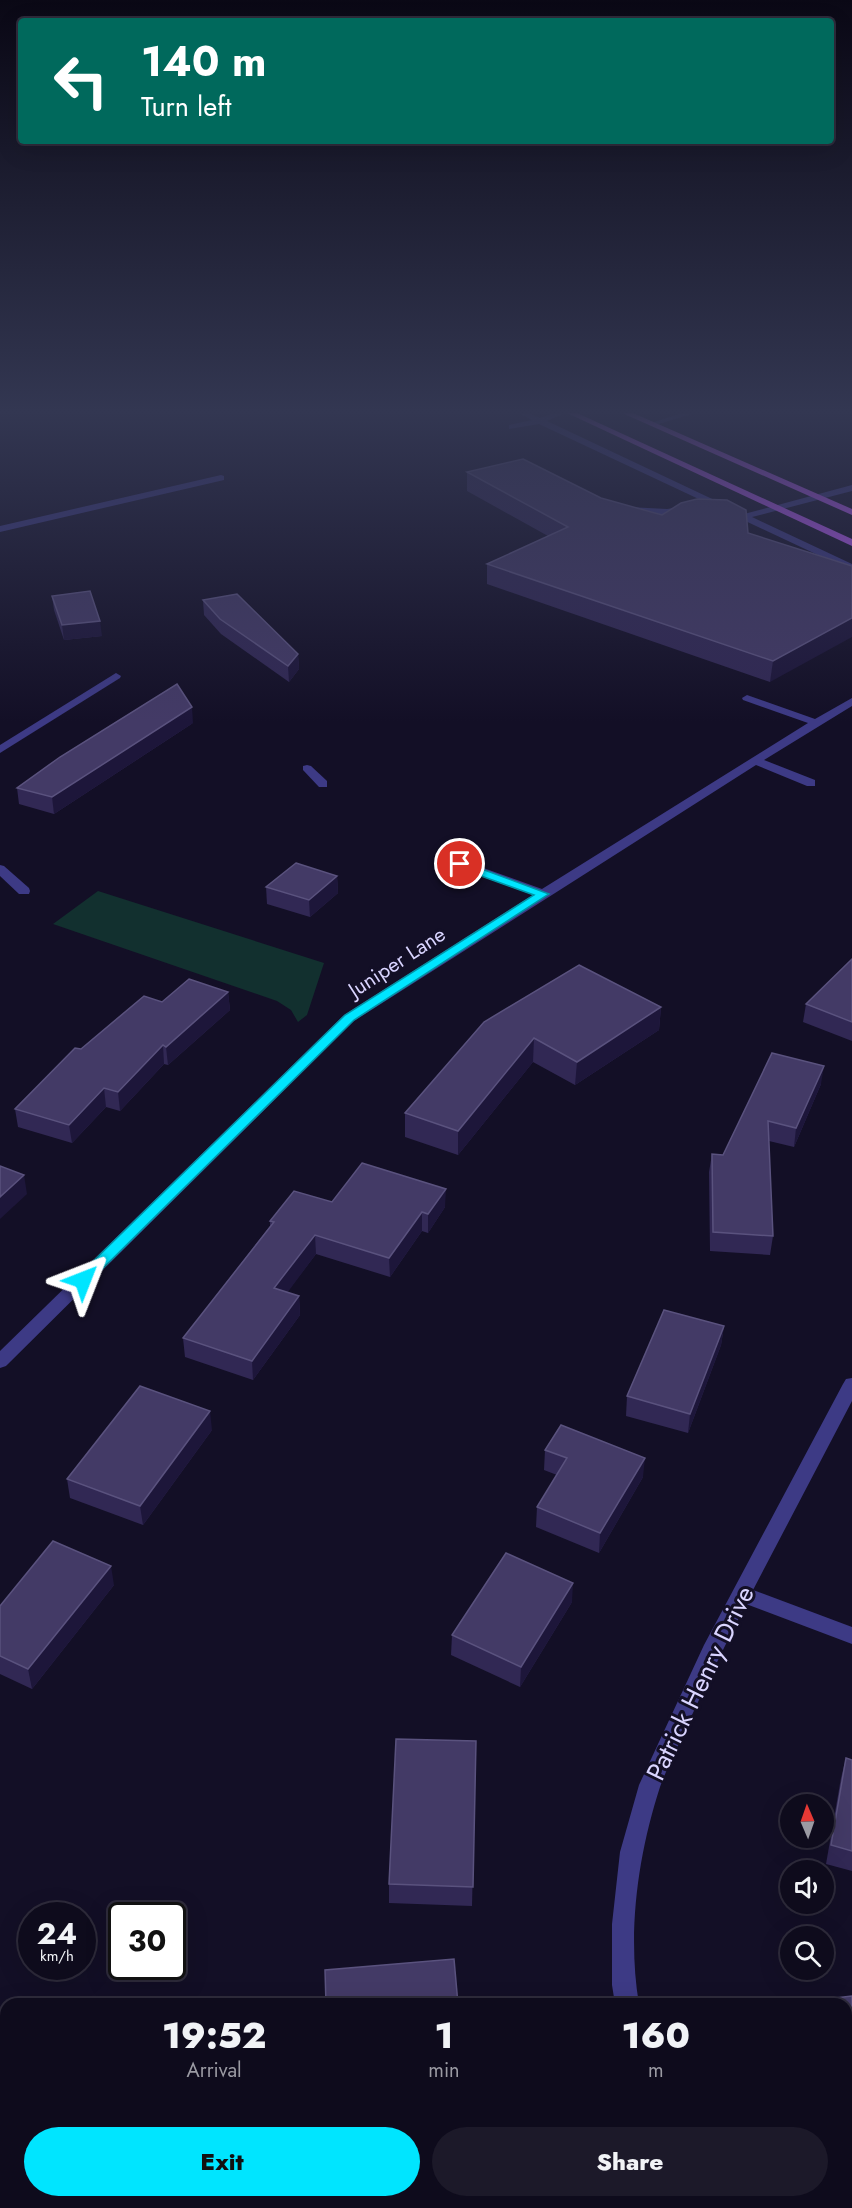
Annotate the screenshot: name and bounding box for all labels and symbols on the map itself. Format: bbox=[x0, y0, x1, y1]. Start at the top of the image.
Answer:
pin bbox=[434, 838, 485, 889]
street label: Juniper Lane bbox=[340, 919, 452, 1006]
position arrow bbox=[51, 1248, 115, 1312]
street label: Patrick Henry Drive bbox=[636, 1579, 764, 1787]
north arrow bbox=[780, 1794, 834, 1848]
speed limit sign: 30 bbox=[108, 1902, 186, 1980]

